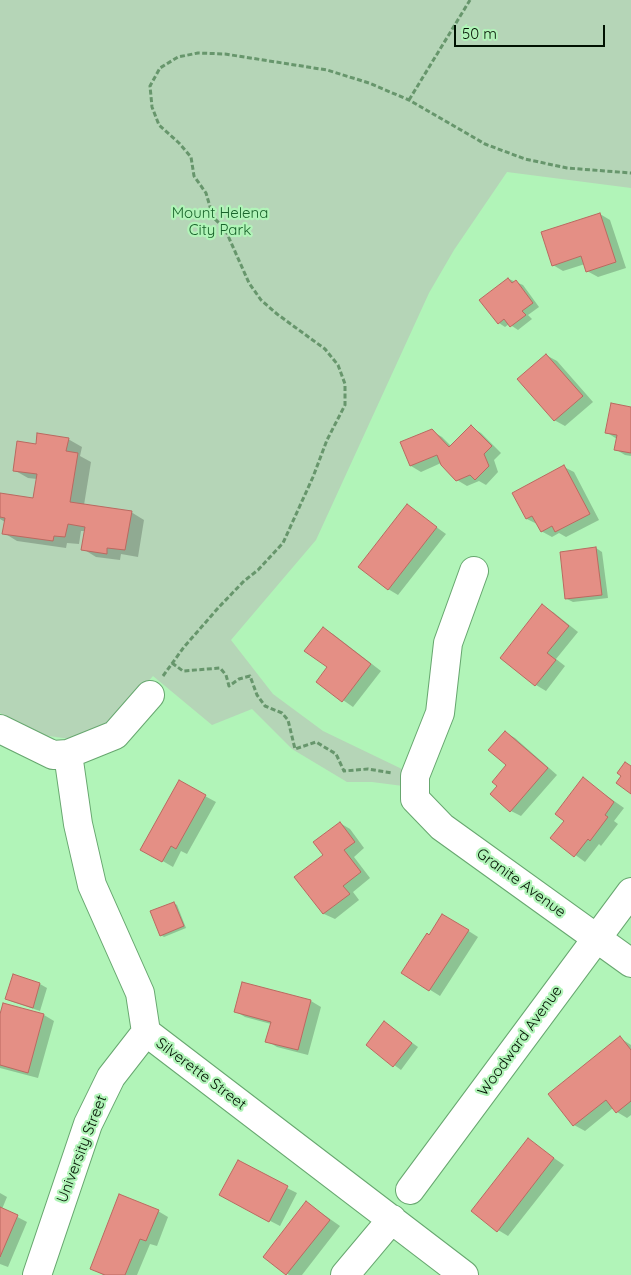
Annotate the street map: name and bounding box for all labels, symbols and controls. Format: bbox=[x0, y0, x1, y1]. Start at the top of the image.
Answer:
scale bar bbox=[456, 15, 607, 47]
text: 50 m bbox=[462, 24, 497, 43]
park label: Mount Helena City Park bbox=[172, 204, 268, 239]
street label: Granite Avenue bbox=[473, 845, 569, 921]
street label: Woodward Avenue bbox=[474, 982, 566, 1100]
street label: Silverette Street bbox=[152, 1034, 250, 1114]
street label: University Street bbox=[53, 1093, 111, 1205]

